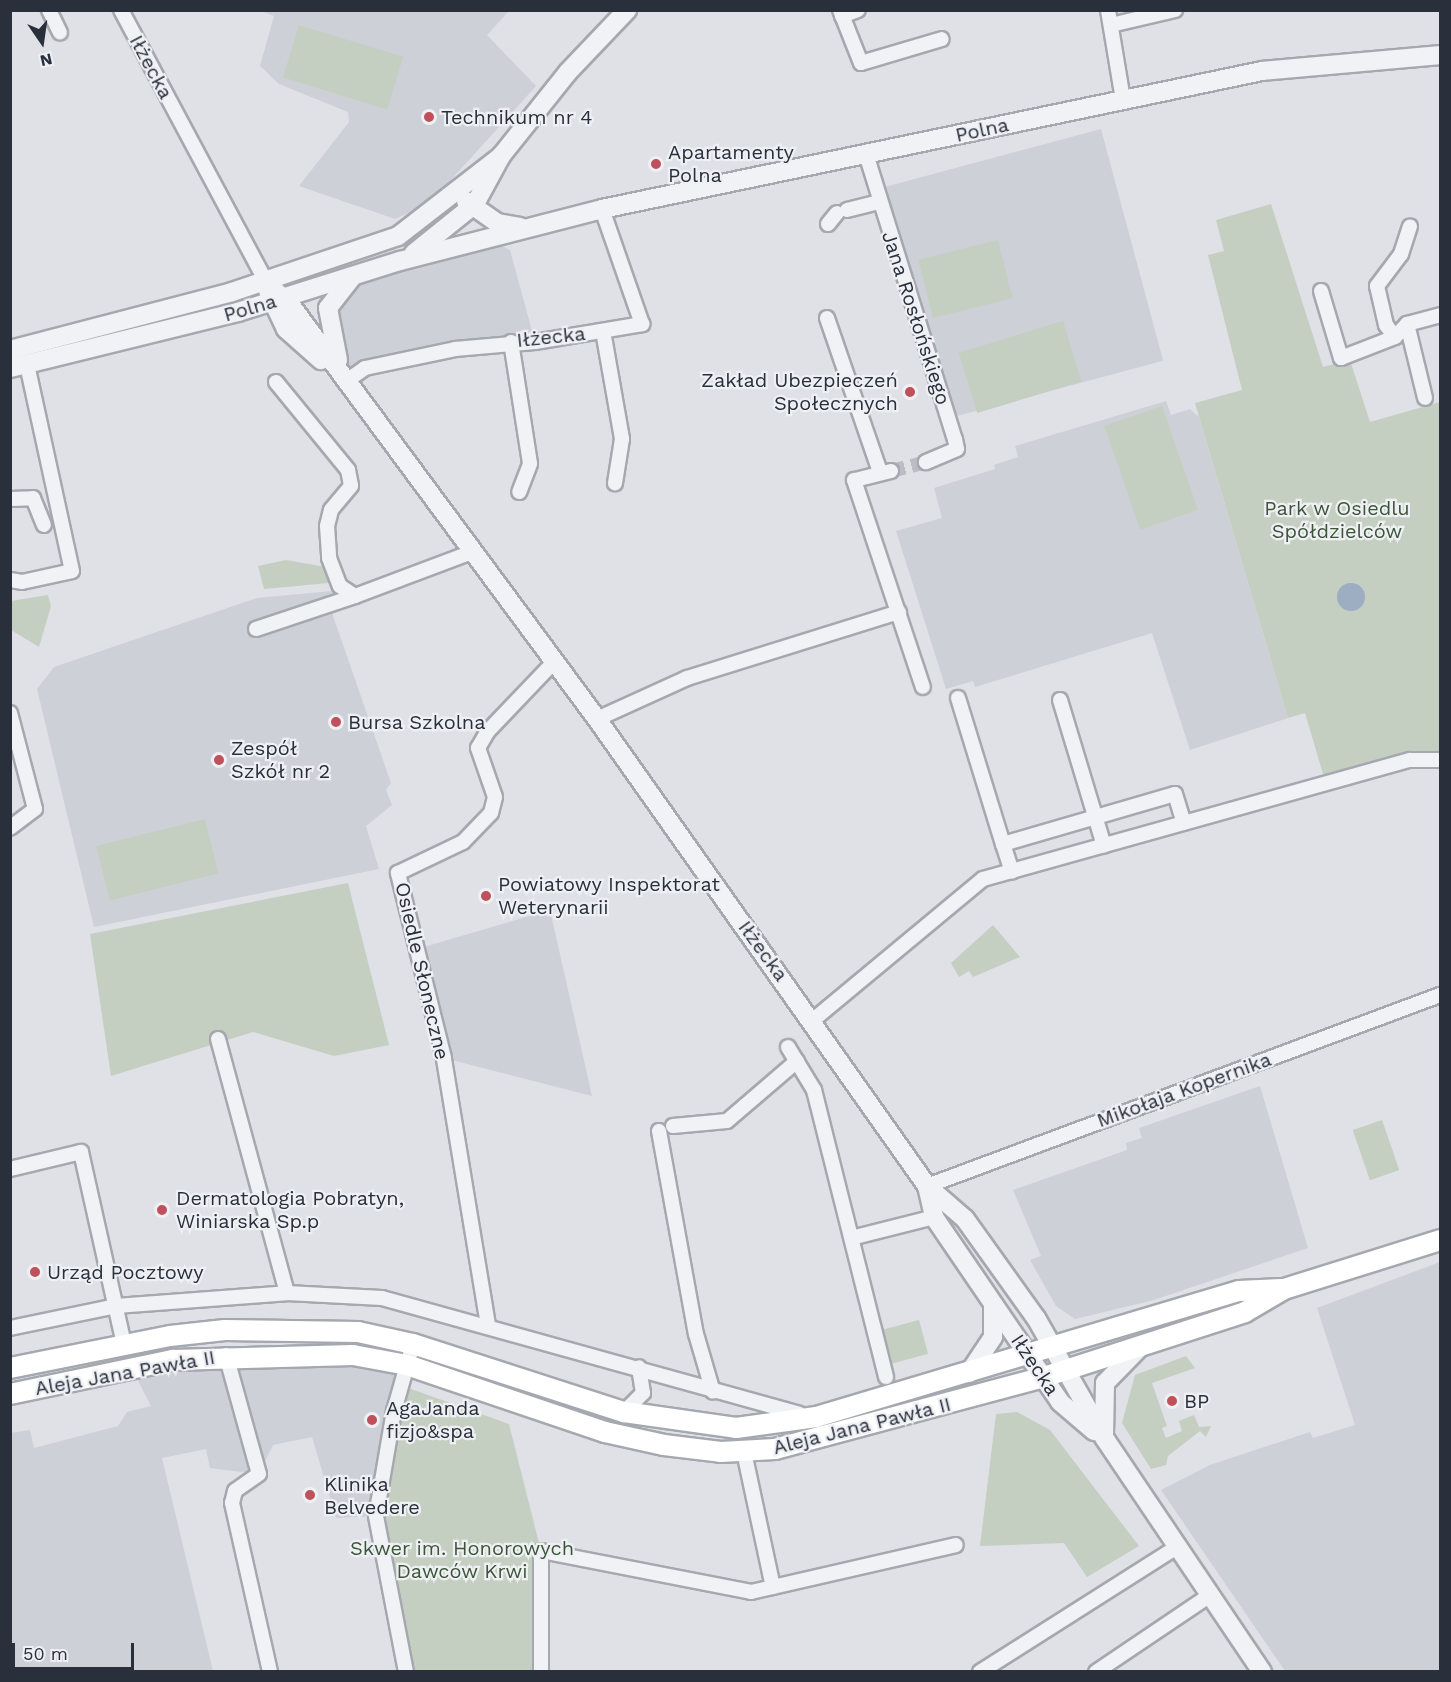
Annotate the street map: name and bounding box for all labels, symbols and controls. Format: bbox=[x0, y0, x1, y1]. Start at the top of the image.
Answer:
north arrow bbox=[12, 12, 72, 72]
street label: Iłżecka bbox=[124, 31, 178, 103]
text: N bbox=[38, 49, 54, 71]
place label: Technikum nr 4 bbox=[441, 105, 593, 129]
marker: Technikum nr 4 bbox=[422, 110, 436, 124]
street label: Polna bbox=[953, 113, 1011, 147]
place label: Apartamenty Polna bbox=[668, 140, 794, 187]
marker: Apartamenty Polna bbox=[649, 157, 663, 171]
street label: Jana Rosłońskiego bbox=[877, 228, 955, 408]
street label: Polna bbox=[221, 289, 279, 327]
street label: Iłżecka bbox=[515, 321, 587, 353]
place label: Zakład Ubezpieczeń Społecznych bbox=[701, 368, 898, 415]
marker: Zakład Ubezpieczeń Społecznych bbox=[903, 385, 917, 399]
park label: Park w Osiedlu Spółdzielców bbox=[1264, 496, 1410, 543]
place label: Bursa Szkolna bbox=[348, 710, 486, 734]
marker: Bursa Szkolna bbox=[329, 715, 343, 729]
place label: Zespół Szkół nr 2 bbox=[231, 736, 331, 783]
marker: Zespół Szkół nr 2 bbox=[212, 753, 226, 767]
place label: Powiatowy Inspektorat Weterynarii bbox=[498, 873, 720, 920]
street label: Osiedle Słoneczne bbox=[390, 880, 454, 1062]
marker: Powiatowy Inspektorat Weterynarii bbox=[479, 889, 493, 903]
street label: Iłżecka bbox=[733, 916, 793, 986]
street label: Mikołaja Kopernika bbox=[1093, 1047, 1275, 1133]
place label: Dermatologia Pobratyn, Winiarska Sp.p bbox=[176, 1186, 404, 1233]
marker: Dermatologia Pobratyn, Winiarska Sp.p bbox=[153, 1201, 171, 1219]
place label: Urząd Pocztowy bbox=[47, 1260, 204, 1284]
marker: Urząd Pocztowy bbox=[28, 1265, 42, 1279]
street label: Iłżecka bbox=[1006, 1330, 1064, 1400]
street label: Aleja Jana Pawła II bbox=[32, 1345, 218, 1401]
place label: BP bbox=[1184, 1389, 1209, 1413]
street label: Aleja Jana Pawła II bbox=[770, 1392, 954, 1460]
marker: BP bbox=[1165, 1394, 1179, 1408]
place label: AgaJanda fizjo&spa bbox=[386, 1396, 480, 1443]
marker: AgaJanda fizjo&spa bbox=[363, 1411, 381, 1429]
place label: Klinika Belvedere bbox=[324, 1472, 420, 1519]
marker: Klinika Belvedere bbox=[301, 1486, 319, 1504]
park label: Skwer im. Honorowych Dawców Krwi bbox=[350, 1536, 574, 1583]
scale bar bbox=[15, 1631, 136, 1669]
text: 50 m bbox=[23, 1643, 68, 1664]

